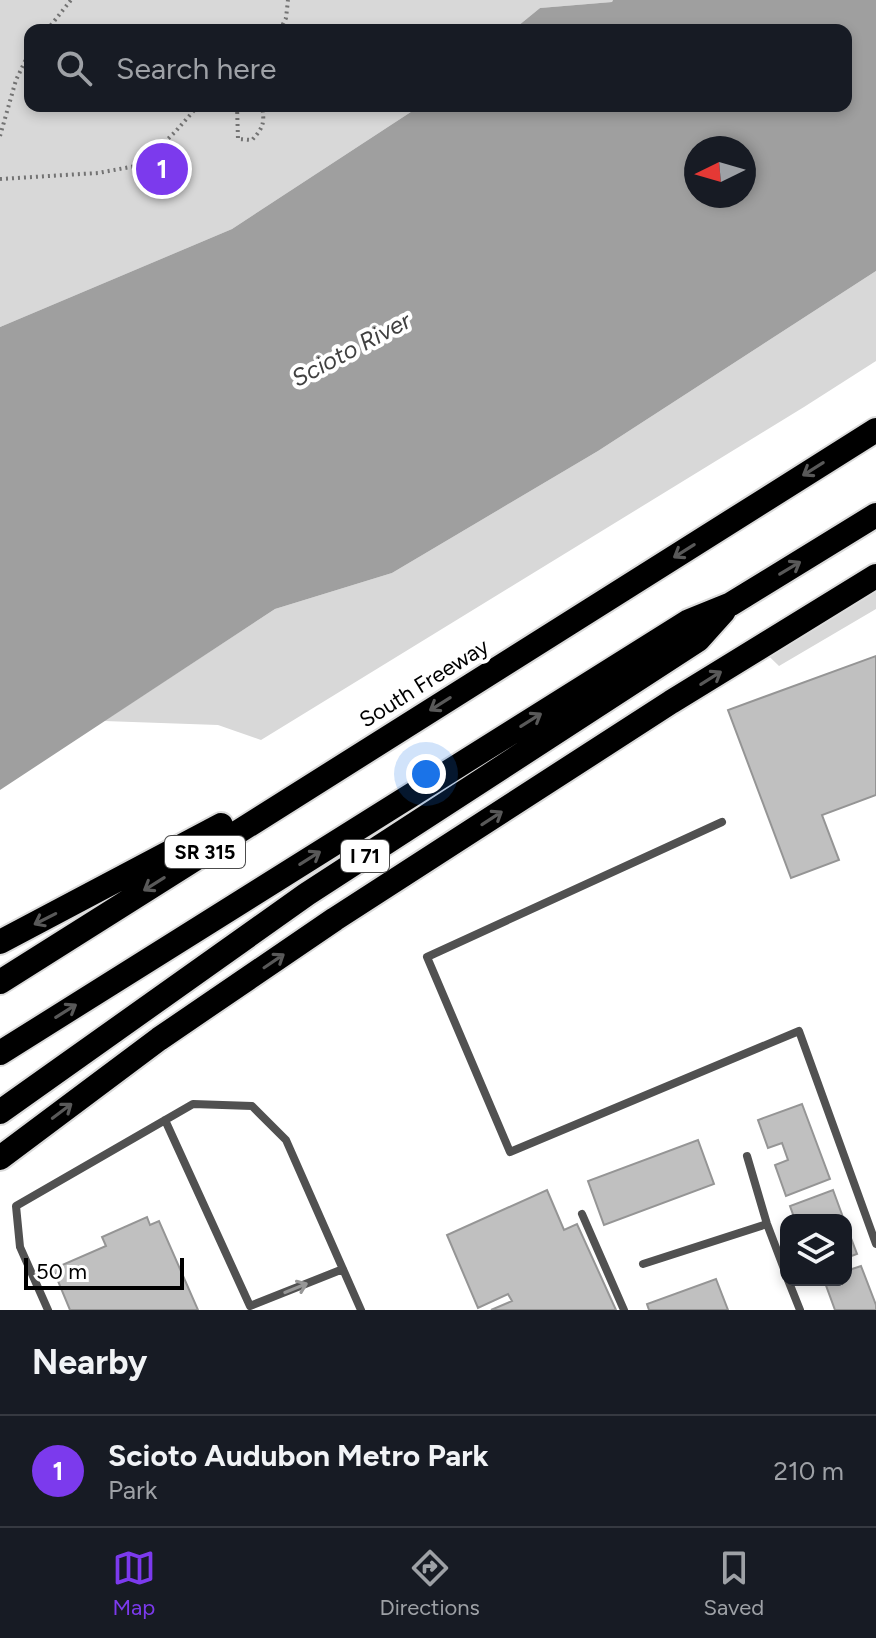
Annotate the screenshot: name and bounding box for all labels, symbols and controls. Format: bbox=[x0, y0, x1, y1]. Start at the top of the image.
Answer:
search box bbox=[24, 24, 852, 112]
icon: search bbox=[52, 46, 96, 90]
text: Search here bbox=[116, 50, 276, 87]
north arrow bbox=[684, 136, 756, 208]
pin: 1 bbox=[136, 139, 188, 199]
water label: Scioto River bbox=[287, 305, 416, 392]
one-way arrow bbox=[802, 462, 825, 478]
one-way arrow bbox=[673, 543, 696, 559]
one-way arrow bbox=[778, 560, 801, 576]
street label: South Freeway bbox=[354, 632, 494, 733]
one-way arrow bbox=[699, 669, 721, 686]
one-way arrow bbox=[429, 697, 452, 713]
one-way arrow bbox=[519, 712, 541, 729]
your location bbox=[406, 754, 446, 794]
one-way arrow bbox=[480, 810, 502, 826]
road number: SR 315 bbox=[165, 836, 245, 868]
road number: I 71 bbox=[341, 840, 389, 872]
one-way arrow bbox=[298, 850, 321, 866]
one-way arrow bbox=[143, 877, 166, 893]
one-way arrow bbox=[33, 912, 57, 927]
one-way arrow bbox=[263, 952, 285, 969]
one-way arrow bbox=[54, 1003, 77, 1019]
one-way arrow bbox=[51, 1103, 73, 1120]
map controls bbox=[780, 1214, 852, 1286]
button: layers bbox=[780, 1214, 852, 1286]
scale bar bbox=[24, 1254, 184, 1290]
text: 50 m bbox=[36, 1258, 87, 1285]
one-way arrow bbox=[283, 1280, 308, 1294]
text: Nearby bbox=[32, 1342, 147, 1383]
text: Scioto Audubon Metro Park bbox=[108, 1437, 489, 1474]
text: 1 bbox=[53, 1455, 63, 1487]
text: 210 m bbox=[774, 1455, 844, 1487]
text: Park bbox=[108, 1474, 157, 1506]
tab: Map bbox=[112, 1546, 156, 1621]
tab: Directions bbox=[380, 1546, 480, 1621]
tab: Saved bbox=[703, 1546, 764, 1621]

